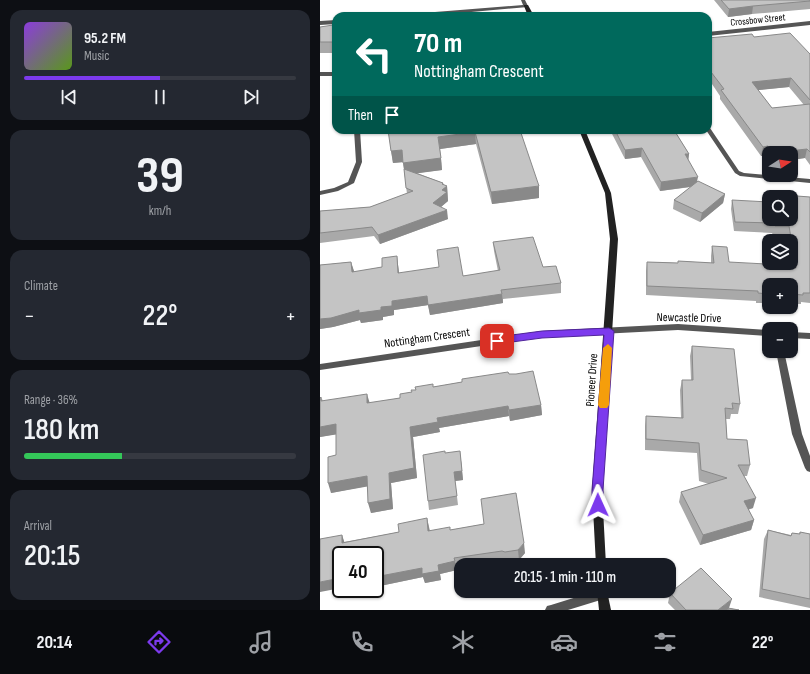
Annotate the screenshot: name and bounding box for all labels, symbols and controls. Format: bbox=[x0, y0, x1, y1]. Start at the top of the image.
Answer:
street label: Crossbow Street bbox=[730, 11, 786, 29]
text: 70 m bbox=[414, 27, 462, 60]
icon: left bbox=[348, 28, 400, 80]
text: 95.2 FM bbox=[84, 29, 126, 48]
text: Music bbox=[84, 48, 109, 64]
text: Nottingham Crescent bbox=[414, 61, 544, 82]
icon: previous bbox=[58, 86, 80, 108]
icon: pause bbox=[149, 86, 171, 108]
icon: next bbox=[240, 86, 262, 108]
icon: arrive bbox=[381, 104, 403, 126]
text: Then bbox=[348, 106, 373, 125]
text: 39 bbox=[136, 145, 184, 208]
north arrow bbox=[762, 146, 798, 182]
map controls bbox=[762, 146, 798, 358]
button: search bbox=[762, 190, 798, 226]
text: km/h bbox=[149, 203, 171, 219]
button: layers bbox=[762, 234, 798, 270]
text: Climate bbox=[24, 278, 58, 294]
button: + bbox=[762, 278, 798, 314]
text: 22° bbox=[143, 298, 177, 334]
text: − bbox=[24, 303, 35, 330]
text: + bbox=[285, 303, 296, 330]
street label: Newcastle Drive bbox=[656, 310, 722, 326]
button: − bbox=[762, 322, 798, 358]
pin bbox=[480, 324, 514, 358]
street label: Nottingham Crescent bbox=[383, 325, 471, 351]
icon: arrive bbox=[486, 330, 508, 352]
street label: Pioneer Drive bbox=[583, 353, 601, 407]
text: Range · 36% bbox=[24, 392, 78, 408]
text: 180 km bbox=[24, 412, 99, 448]
position arrow bbox=[577, 484, 619, 526]
text: Arrival bbox=[24, 518, 52, 534]
text: 20:15 bbox=[24, 538, 81, 574]
speed limit sign: 40 bbox=[332, 546, 384, 598]
text: 20:15 · 1 min · 110 m bbox=[514, 568, 616, 587]
icon: directions bbox=[145, 628, 173, 656]
icon: music bbox=[247, 628, 275, 656]
icon: phone bbox=[348, 628, 376, 656]
icon: climate bbox=[449, 628, 477, 656]
icon: car bbox=[550, 628, 578, 656]
icon: filters bbox=[651, 628, 679, 656]
text: 20:14 bbox=[37, 632, 72, 653]
text: 22° bbox=[752, 632, 773, 653]

